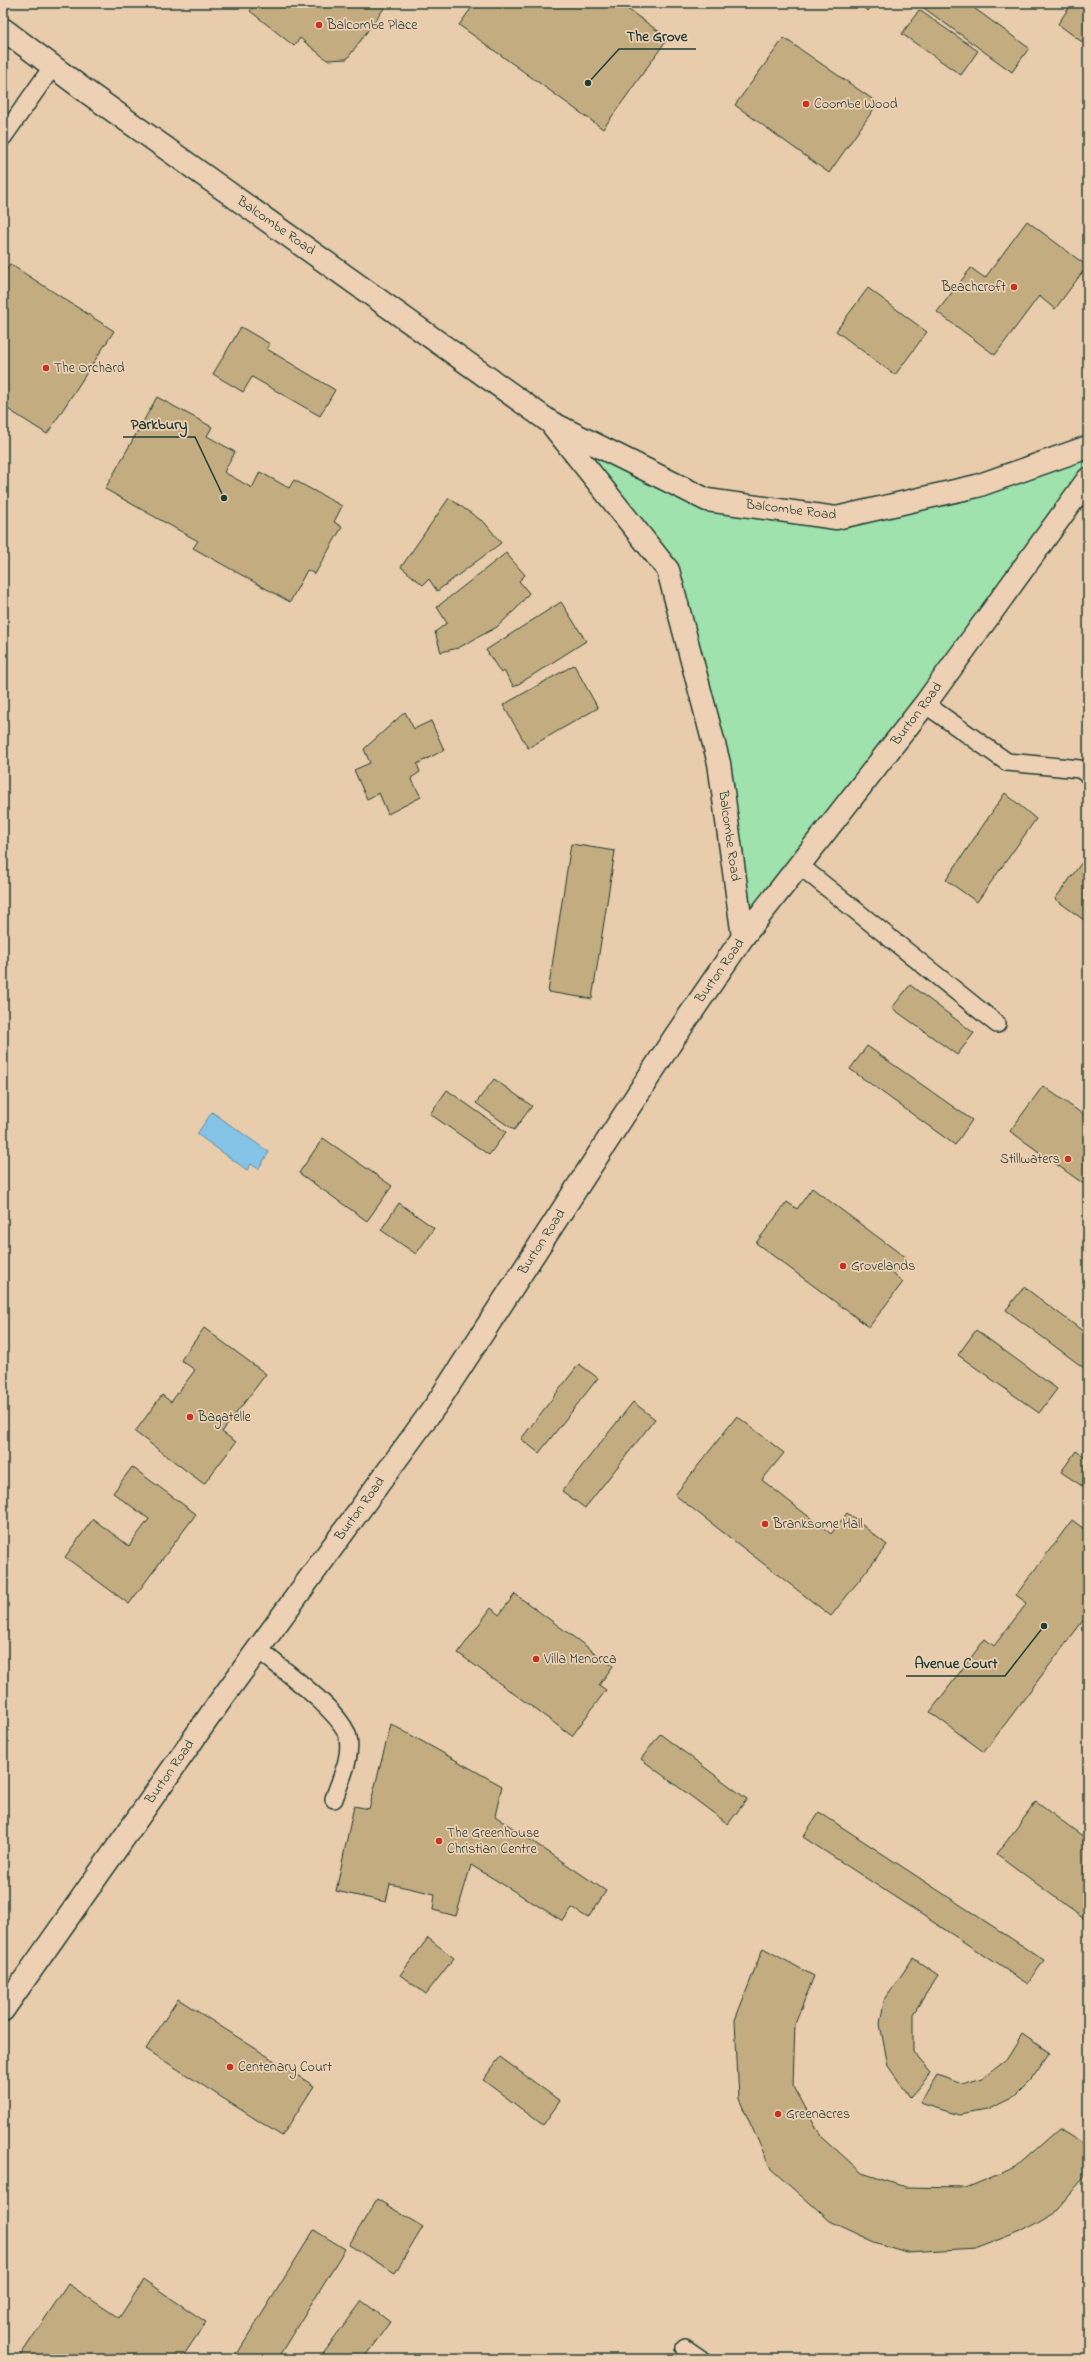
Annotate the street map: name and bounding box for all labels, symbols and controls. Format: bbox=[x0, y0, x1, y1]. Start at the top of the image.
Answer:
place label: Balcombe Place bbox=[326, 15, 418, 36]
marker: Balcombe Place bbox=[314, 20, 324, 30]
callout: The Grove bbox=[619, 22, 696, 49]
text: The Grove bbox=[626, 26, 689, 48]
place label: Coombe Wood bbox=[814, 94, 898, 115]
marker: Coombe Wood bbox=[801, 99, 811, 109]
street label: Balcombe Road bbox=[232, 191, 320, 261]
place label: Beachcroft bbox=[940, 277, 1006, 298]
marker: Beachcroft bbox=[1009, 282, 1019, 292]
place label: The Orchard bbox=[54, 358, 125, 379]
marker: The Orchard bbox=[41, 363, 51, 373]
callout: Parkbury bbox=[123, 410, 195, 437]
text: Parkbury bbox=[131, 414, 188, 438]
street label: Balcombe Road bbox=[743, 494, 838, 526]
street label: Burton Road bbox=[886, 678, 948, 751]
street label: Balcombe Road bbox=[712, 788, 746, 883]
street label: Burton Road bbox=[689, 934, 750, 1008]
place label: Stillwaters bbox=[1000, 1149, 1060, 1170]
marker: Stillwaters bbox=[1063, 1154, 1073, 1164]
street label: Burton Road bbox=[512, 1205, 571, 1280]
place label: Grovelands bbox=[851, 1256, 915, 1277]
marker: Grovelands bbox=[838, 1261, 848, 1271]
place label: Bagatelle bbox=[197, 1407, 252, 1429]
marker: Bagatelle bbox=[185, 1412, 195, 1422]
street label: Burton Road bbox=[329, 1473, 390, 1546]
place label: Branksome Hall bbox=[772, 1514, 863, 1535]
marker: Branksome Hall bbox=[760, 1519, 770, 1529]
place label: Villa Menorca bbox=[543, 1649, 617, 1670]
callout: Avenue Court bbox=[906, 1649, 1005, 1676]
text: Avenue Court bbox=[915, 1653, 998, 1675]
marker: Villa Menorca bbox=[531, 1654, 541, 1664]
street label: Burton Road bbox=[139, 1735, 200, 1809]
place label: The Greenhouse Christian Centre bbox=[447, 1823, 540, 1860]
marker: The Greenhouse Christian Centre bbox=[434, 1836, 444, 1846]
place label: Centenary Court bbox=[238, 2057, 332, 2079]
marker: Centenary Court bbox=[225, 2062, 235, 2072]
place label: Greenacres bbox=[786, 2104, 850, 2125]
marker: Greenacres bbox=[773, 2109, 783, 2119]

